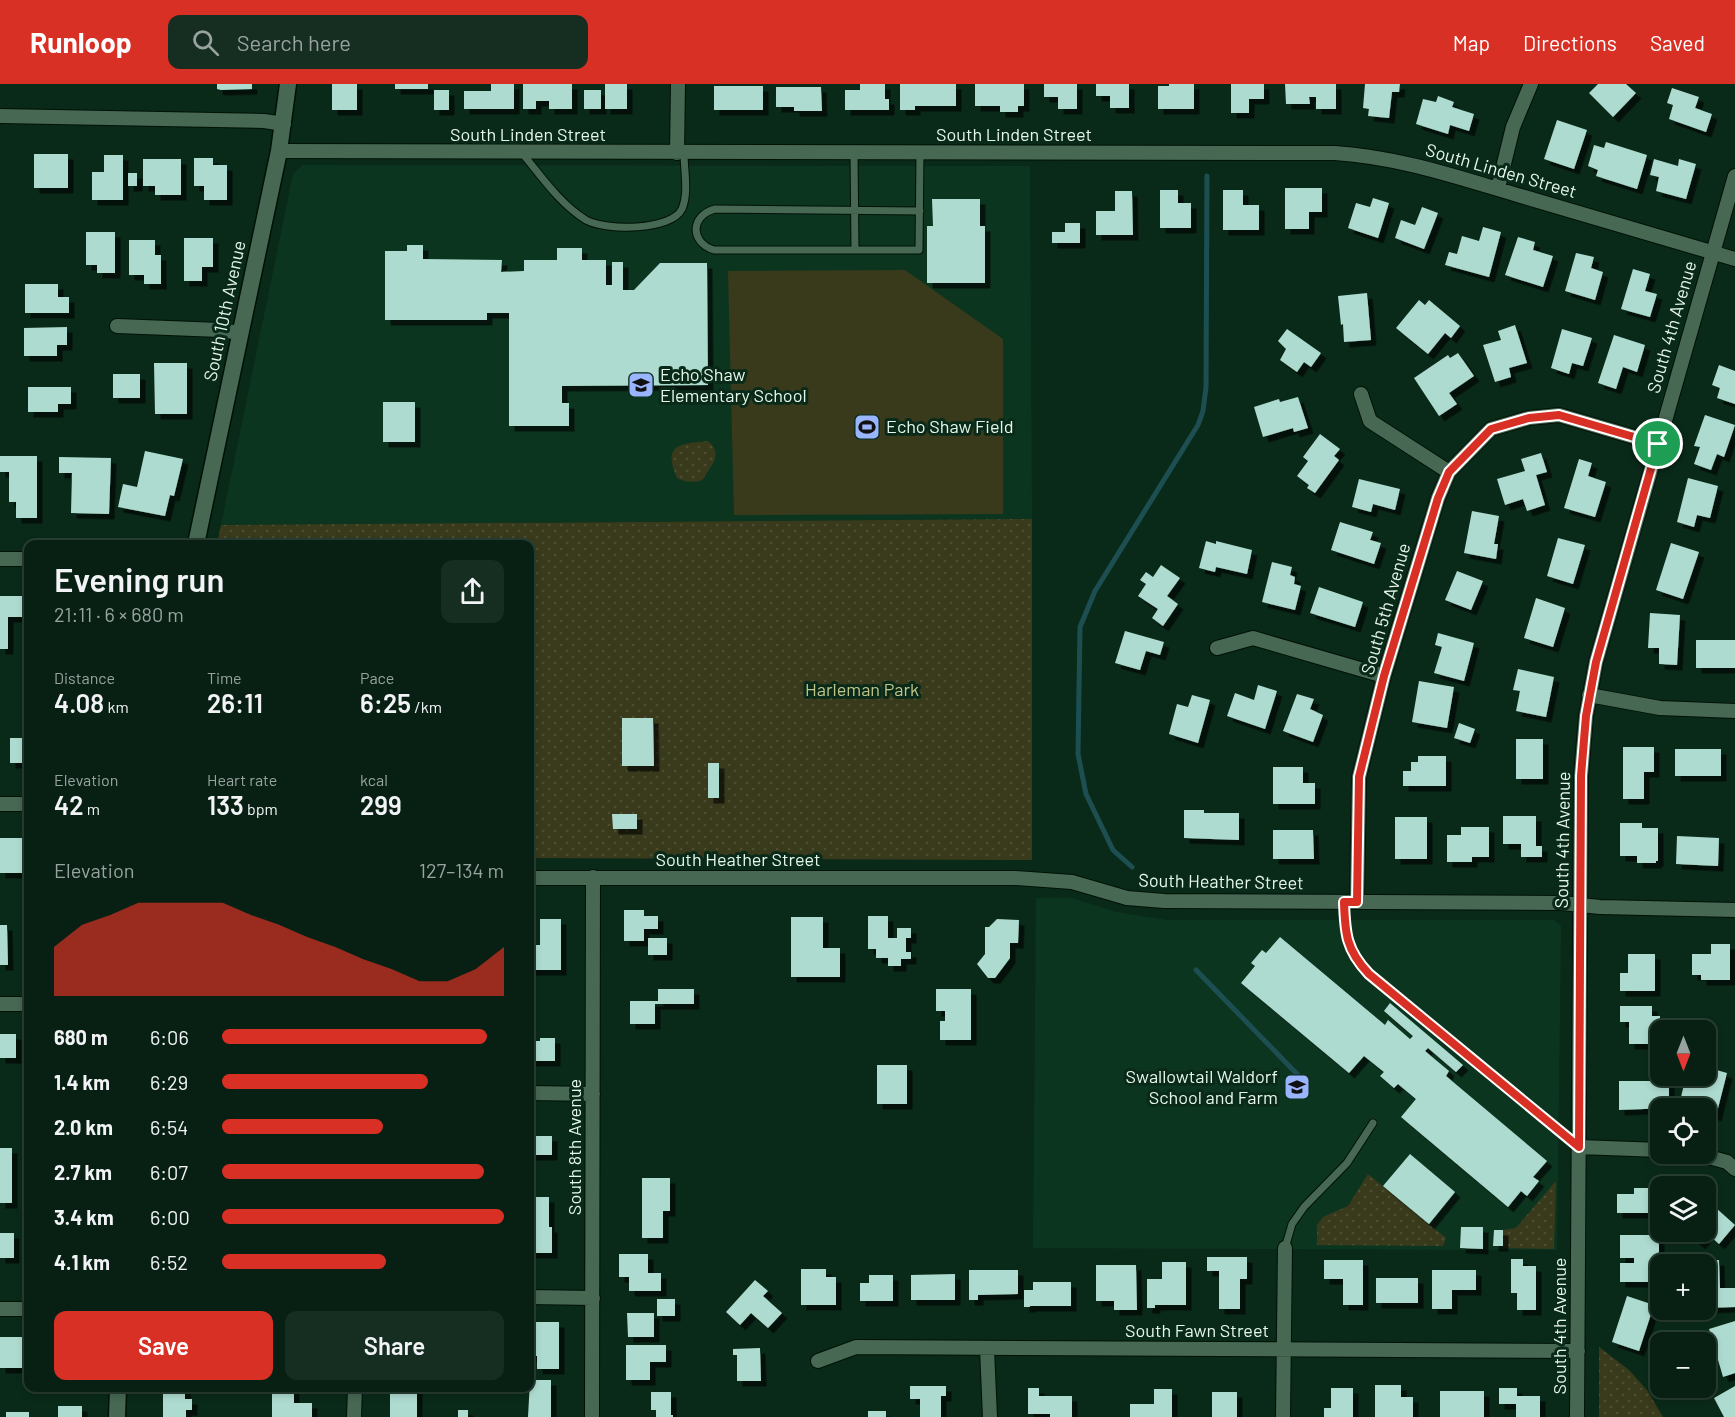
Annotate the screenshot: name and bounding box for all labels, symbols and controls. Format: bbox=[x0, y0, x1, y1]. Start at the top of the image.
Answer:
search box bbox=[168, 15, 588, 69]
text: Runloop bbox=[30, 25, 132, 59]
icon: search bbox=[189, 26, 222, 59]
text: Search here bbox=[237, 29, 351, 55]
text: Map bbox=[1453, 30, 1490, 55]
text: Directions bbox=[1523, 30, 1617, 55]
text: Saved bbox=[1650, 30, 1705, 55]
street label: South Linden Street bbox=[450, 123, 606, 145]
street label: South Linden Street bbox=[936, 123, 1092, 145]
street label: South Linden Street bbox=[1423, 138, 1579, 202]
street label: South 10th Avenue bbox=[198, 238, 250, 383]
street label: South 4th Avenue bbox=[1642, 258, 1700, 396]
place label: Echo Shaw Elementary School bbox=[660, 363, 807, 406]
school or university icon: Echo Shaw Elementary School bbox=[626, 370, 656, 400]
sports icon: Echo Shaw Field bbox=[852, 412, 882, 442]
place label: Echo Shaw Field bbox=[886, 415, 1014, 437]
pin bbox=[1632, 418, 1683, 469]
icon: arrive bbox=[1641, 427, 1674, 460]
street label: South 5th Avenue bbox=[1356, 540, 1414, 677]
text: Evening run bbox=[54, 559, 224, 599]
button: share bbox=[441, 560, 504, 623]
text: 21:11 · 6 × 680 m bbox=[54, 602, 184, 626]
text: Distance bbox=[54, 668, 115, 687]
text: Time bbox=[207, 668, 242, 687]
text: Pace bbox=[360, 668, 394, 687]
park label: Harleman Park bbox=[805, 678, 919, 700]
text: 4.08 bbox=[54, 687, 104, 718]
text: 26:11 bbox=[207, 687, 263, 718]
text: 6:25 bbox=[360, 687, 411, 718]
text: km bbox=[104, 697, 129, 716]
text: /km bbox=[411, 697, 442, 716]
text: Elevation bbox=[54, 770, 118, 789]
text: Heart rate bbox=[207, 770, 277, 789]
text: kcal bbox=[360, 770, 388, 789]
street label: South 4th Avenue bbox=[1550, 771, 1574, 909]
text: 42 bbox=[54, 789, 84, 820]
text: 133 bbox=[207, 789, 244, 820]
text: 299 bbox=[360, 789, 402, 820]
text: m bbox=[84, 799, 100, 818]
text: bpm bbox=[244, 799, 278, 818]
street label: South Heather Street bbox=[655, 848, 821, 870]
text: Elevation bbox=[54, 858, 135, 882]
text: 127–134 m bbox=[419, 858, 504, 882]
street label: South Heather Street bbox=[1138, 869, 1304, 893]
north arrow bbox=[1650, 1020, 1716, 1086]
map controls bbox=[1650, 1020, 1716, 1398]
text: 680 m bbox=[54, 1025, 108, 1049]
text: 6:06 bbox=[150, 1025, 189, 1049]
place label: Swallowtail Waldorf School and Farm bbox=[1126, 1065, 1278, 1108]
text: 1.4 km bbox=[54, 1070, 110, 1094]
text: 6:29 bbox=[150, 1070, 188, 1094]
school or university icon: Swallowtail Waldorf School and Farm bbox=[1282, 1072, 1312, 1102]
street label: South 8th Avenue bbox=[563, 1079, 585, 1215]
button: locate bbox=[1650, 1098, 1716, 1164]
text: 2.0 km bbox=[54, 1115, 113, 1139]
text: 6:54 bbox=[150, 1115, 188, 1139]
text: 2.7 km bbox=[54, 1160, 112, 1184]
text: 6:07 bbox=[150, 1160, 188, 1184]
button: layers bbox=[1650, 1176, 1716, 1242]
text: 3.4 km bbox=[54, 1205, 114, 1229]
text: 6:00 bbox=[150, 1205, 190, 1229]
text: 4.1 km bbox=[54, 1250, 110, 1274]
text: 6:52 bbox=[150, 1250, 188, 1274]
button: + bbox=[1650, 1254, 1716, 1320]
street label: South 4th Avenue bbox=[1548, 1258, 1570, 1394]
button: Save bbox=[54, 1311, 273, 1380]
button: Share bbox=[285, 1311, 504, 1380]
street label: South Fawn Street bbox=[1125, 1319, 1269, 1341]
button: − bbox=[1650, 1332, 1716, 1398]

